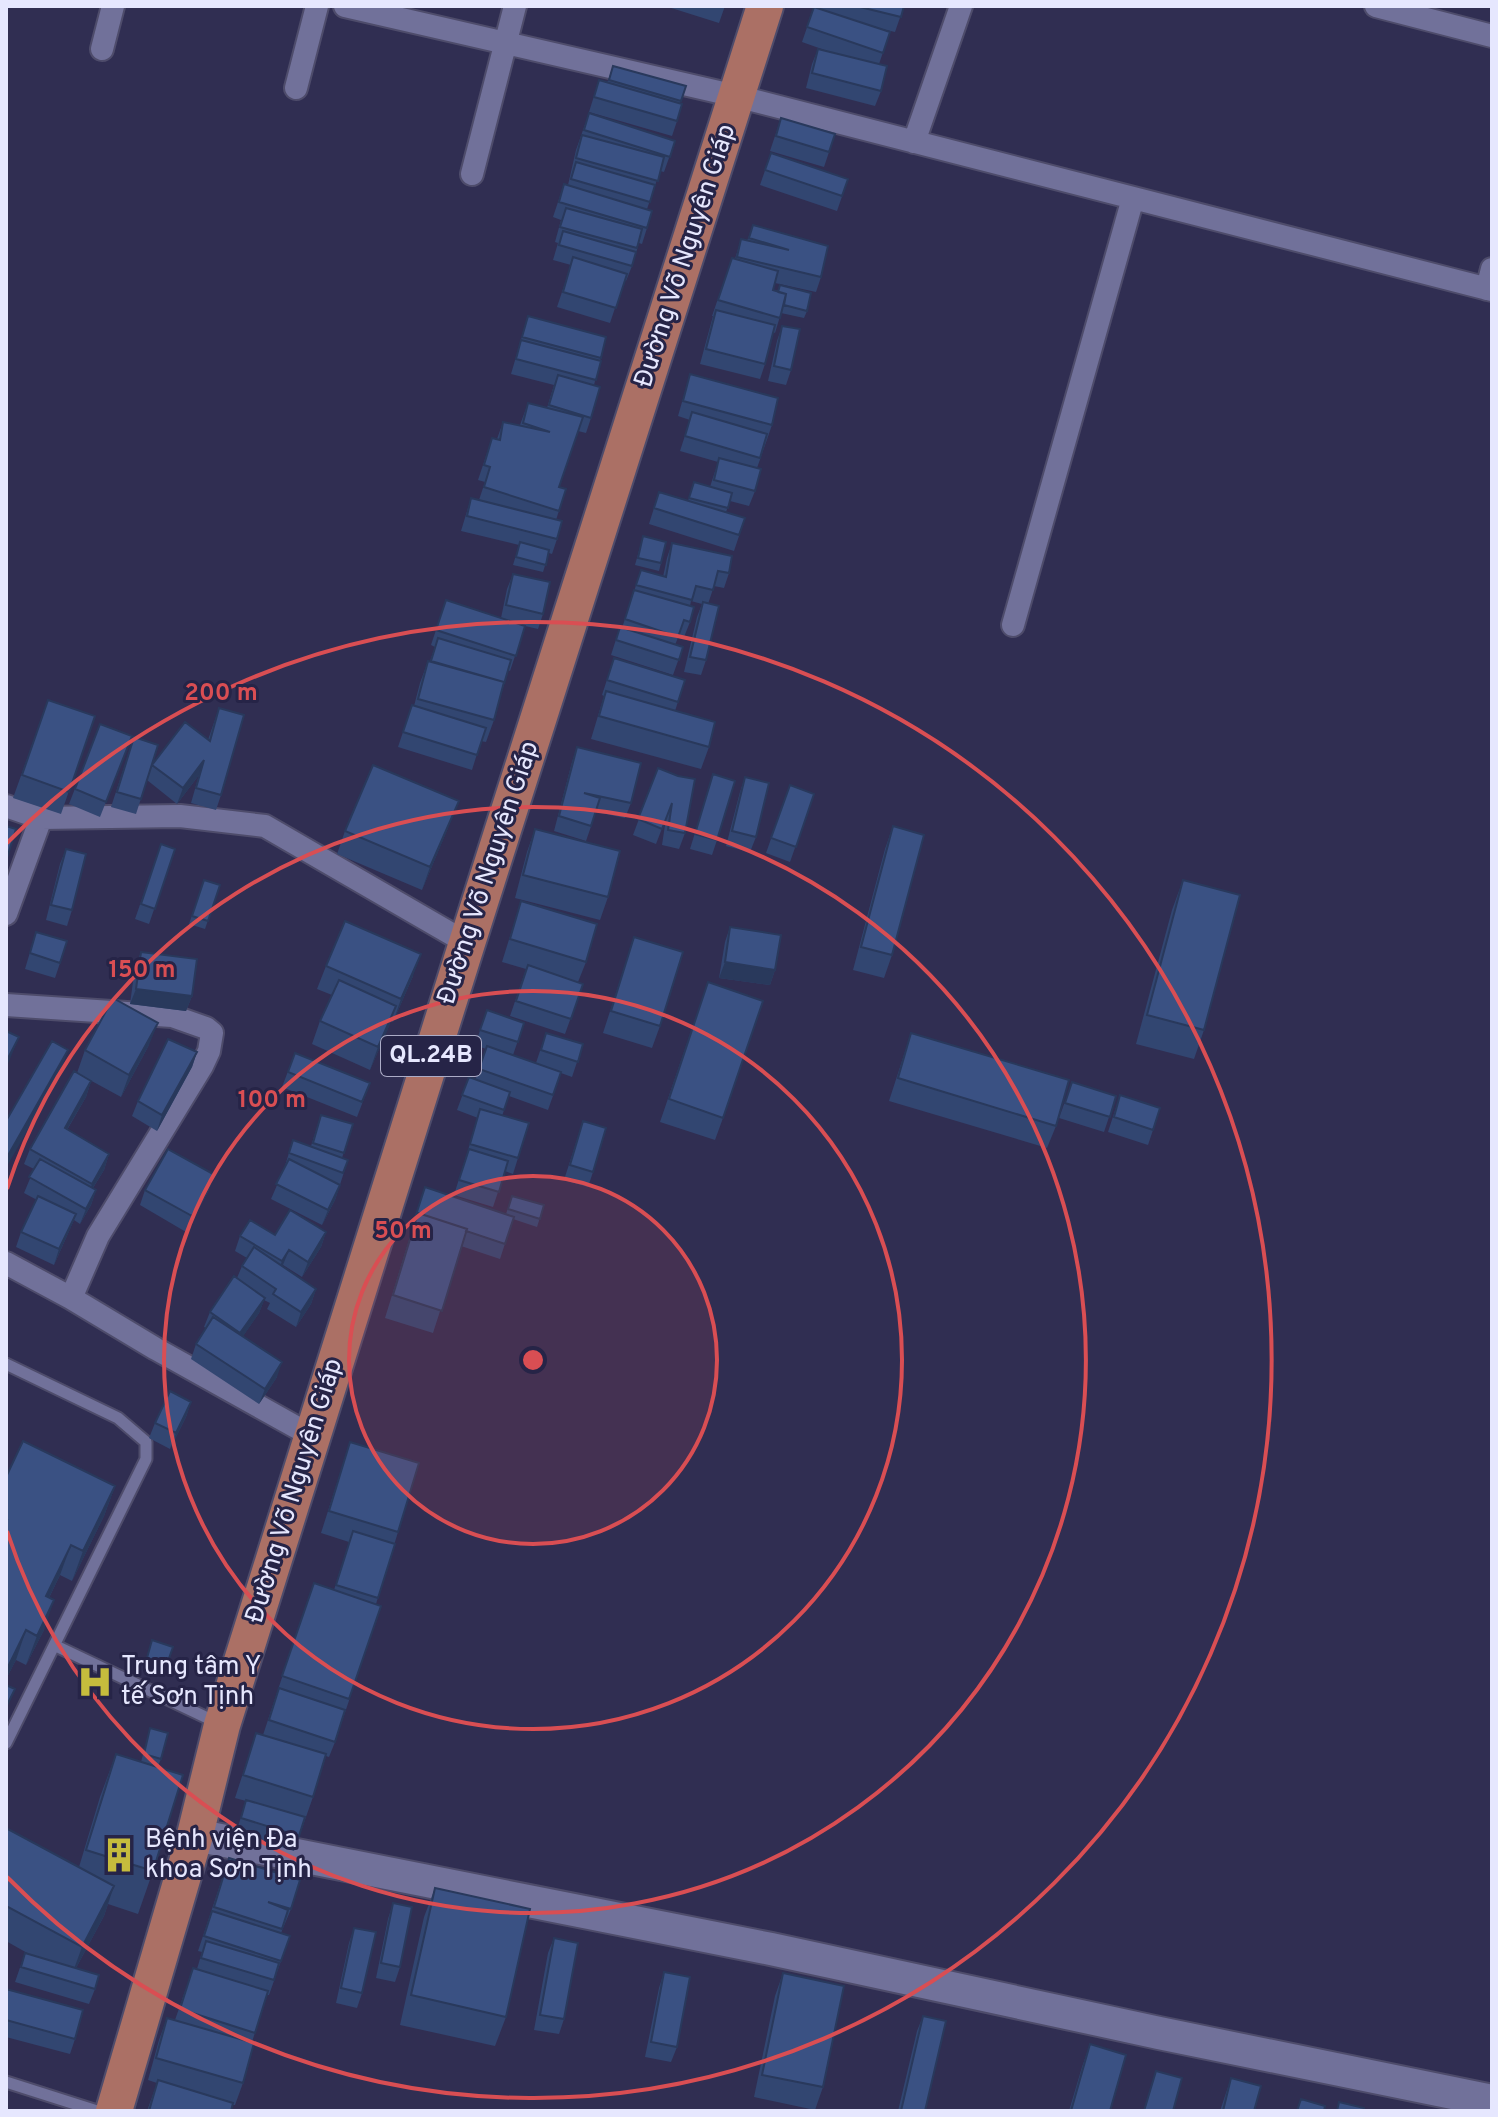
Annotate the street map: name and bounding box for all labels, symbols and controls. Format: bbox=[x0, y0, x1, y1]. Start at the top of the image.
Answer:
street label: Đường Võ Nguyên Giáp bbox=[628, 120, 744, 392]
text: 200 m bbox=[184, 679, 258, 709]
street label: Đường Võ Nguyên Giáp bbox=[431, 737, 547, 1009]
text: 150 m bbox=[108, 956, 176, 986]
road number: QL.24B bbox=[381, 1036, 481, 1076]
text: 100 m bbox=[238, 1086, 306, 1116]
text: 50 m bbox=[374, 1217, 432, 1247]
centre of rings bbox=[519, 1346, 547, 1374]
street label: Đường Võ Nguyên Giáp bbox=[239, 1355, 351, 1627]
place label: Trung tâm Y tế Sơn Tịnh bbox=[121, 1651, 261, 1714]
hospital icon: Trung tâm Y tế Sơn Tịnh bbox=[76, 1663, 114, 1701]
place label: Bệnh viện Đa khoa Sơn Tịnh bbox=[145, 1824, 312, 1887]
building icon: Bệnh viện Đa khoa Sơn Tịnh bbox=[100, 1836, 138, 1874]

